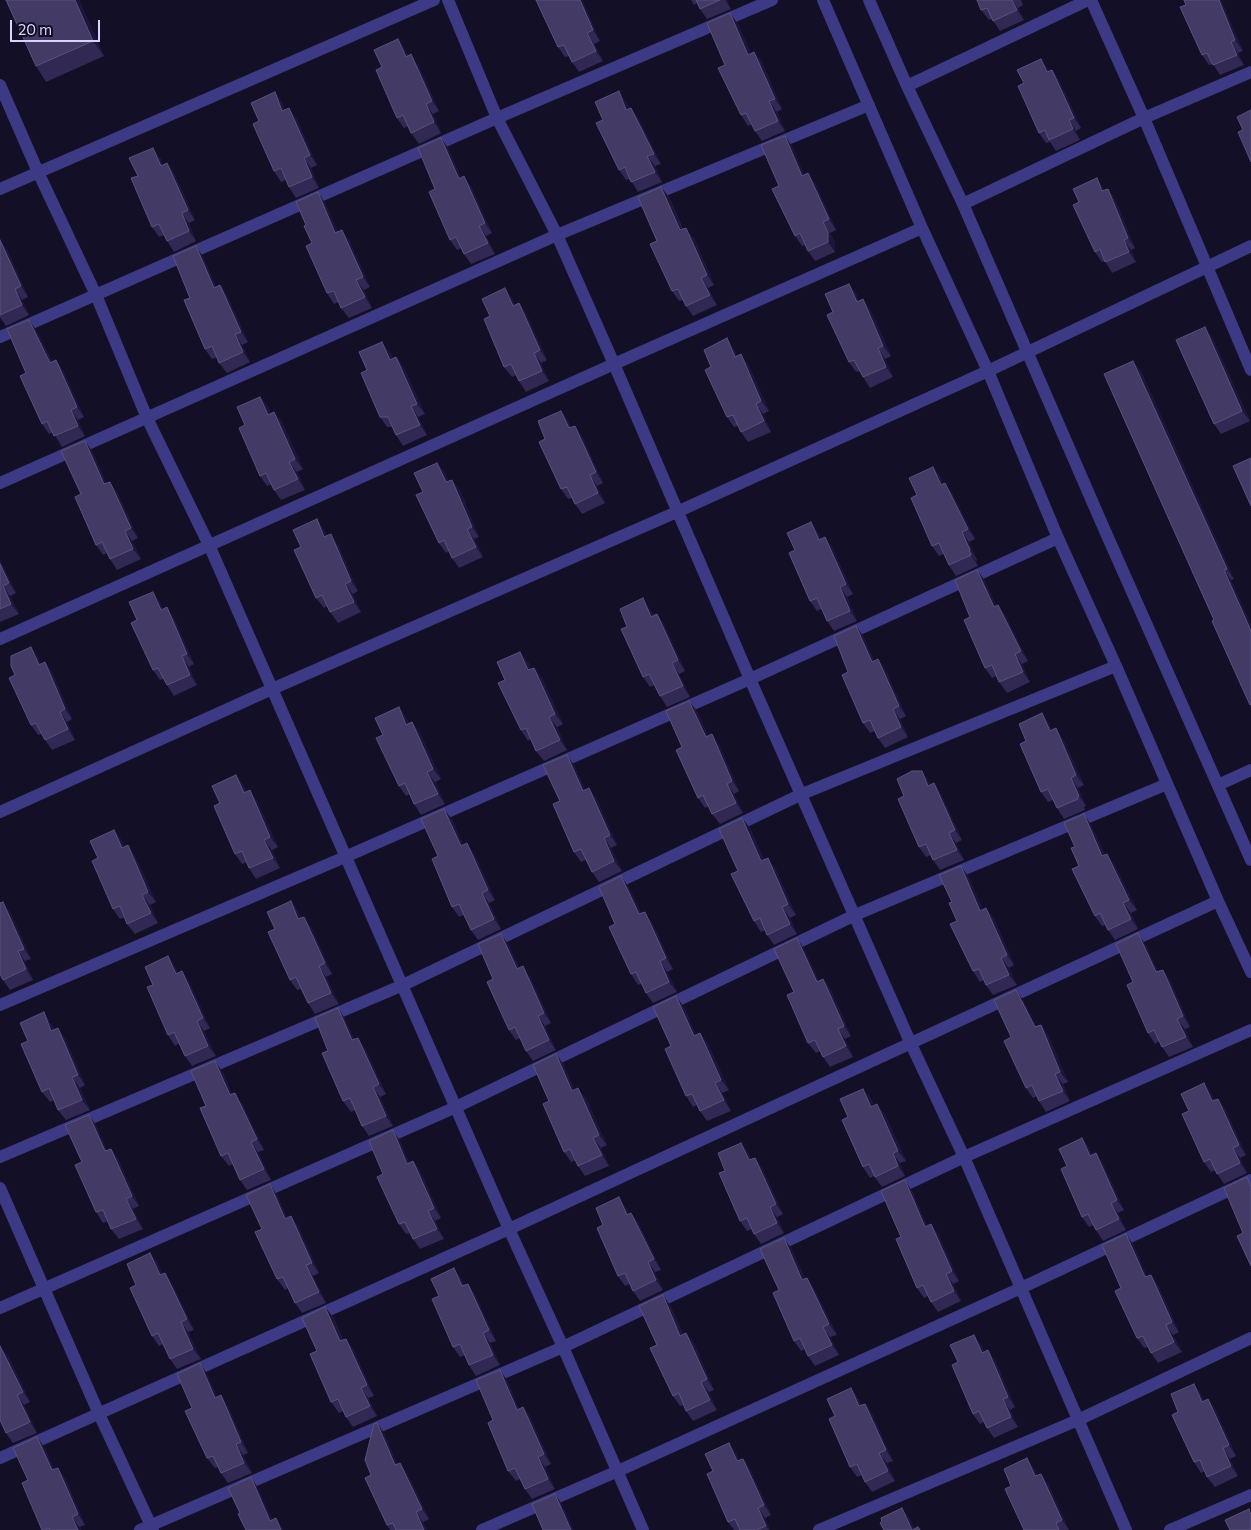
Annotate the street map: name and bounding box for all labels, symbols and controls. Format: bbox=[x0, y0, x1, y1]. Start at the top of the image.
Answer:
scale bar bbox=[12, 10, 102, 42]
text: 20 m bbox=[18, 20, 52, 38]

